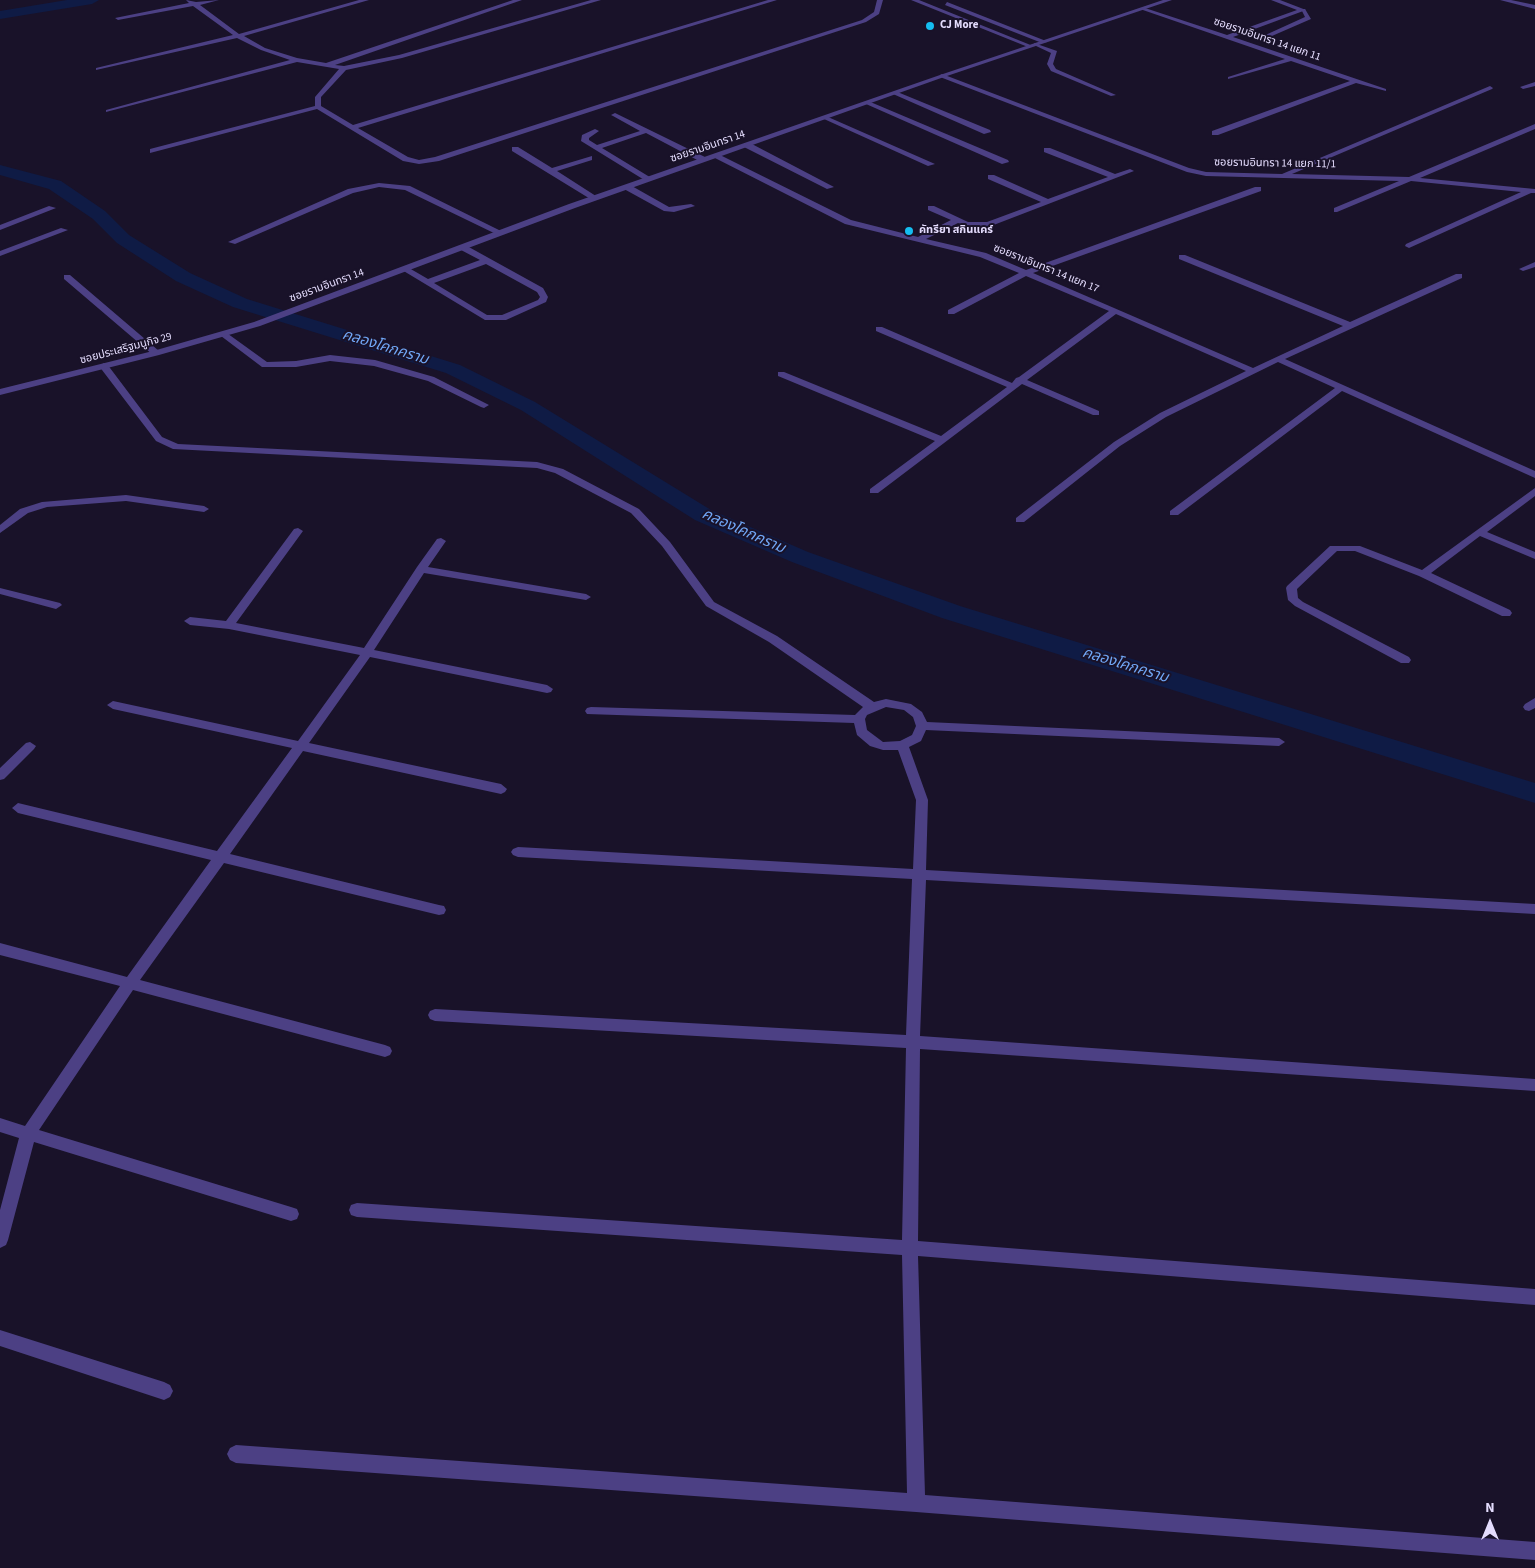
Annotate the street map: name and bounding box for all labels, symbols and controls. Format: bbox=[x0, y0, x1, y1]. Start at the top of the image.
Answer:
street label: ซอยรามอินทรา 14 แยก 11 bbox=[1212, 15, 1322, 65]
place label: CJ More bbox=[940, 19, 979, 33]
marker: CJ More bbox=[924, 20, 936, 32]
street label: ซอยรามอินทรา 14 bbox=[669, 128, 747, 166]
street label: ซอยรามอินทรา 14 แยก 11/1 bbox=[1214, 156, 1336, 172]
place label: คัทรียา สกินแคร์ bbox=[919, 224, 993, 238]
marker: คัทรียา สกินแคร์ bbox=[903, 225, 915, 237]
street label: ซอยรามอินทรา 14 แยก 17 bbox=[991, 242, 1101, 296]
street label: ซอยรามอินทรา 14 bbox=[288, 266, 366, 306]
water label: คลองโคกคราม bbox=[340, 326, 430, 370]
street label: ซอยประเสริฐมนูกิจ 29 bbox=[79, 330, 173, 368]
water label: คลองโคกคราม bbox=[699, 506, 787, 558]
water label: คลองโคกคราม bbox=[1080, 644, 1170, 688]
north arrow bbox=[1465, 1498, 1515, 1548]
text: N bbox=[1485, 1498, 1495, 1518]

